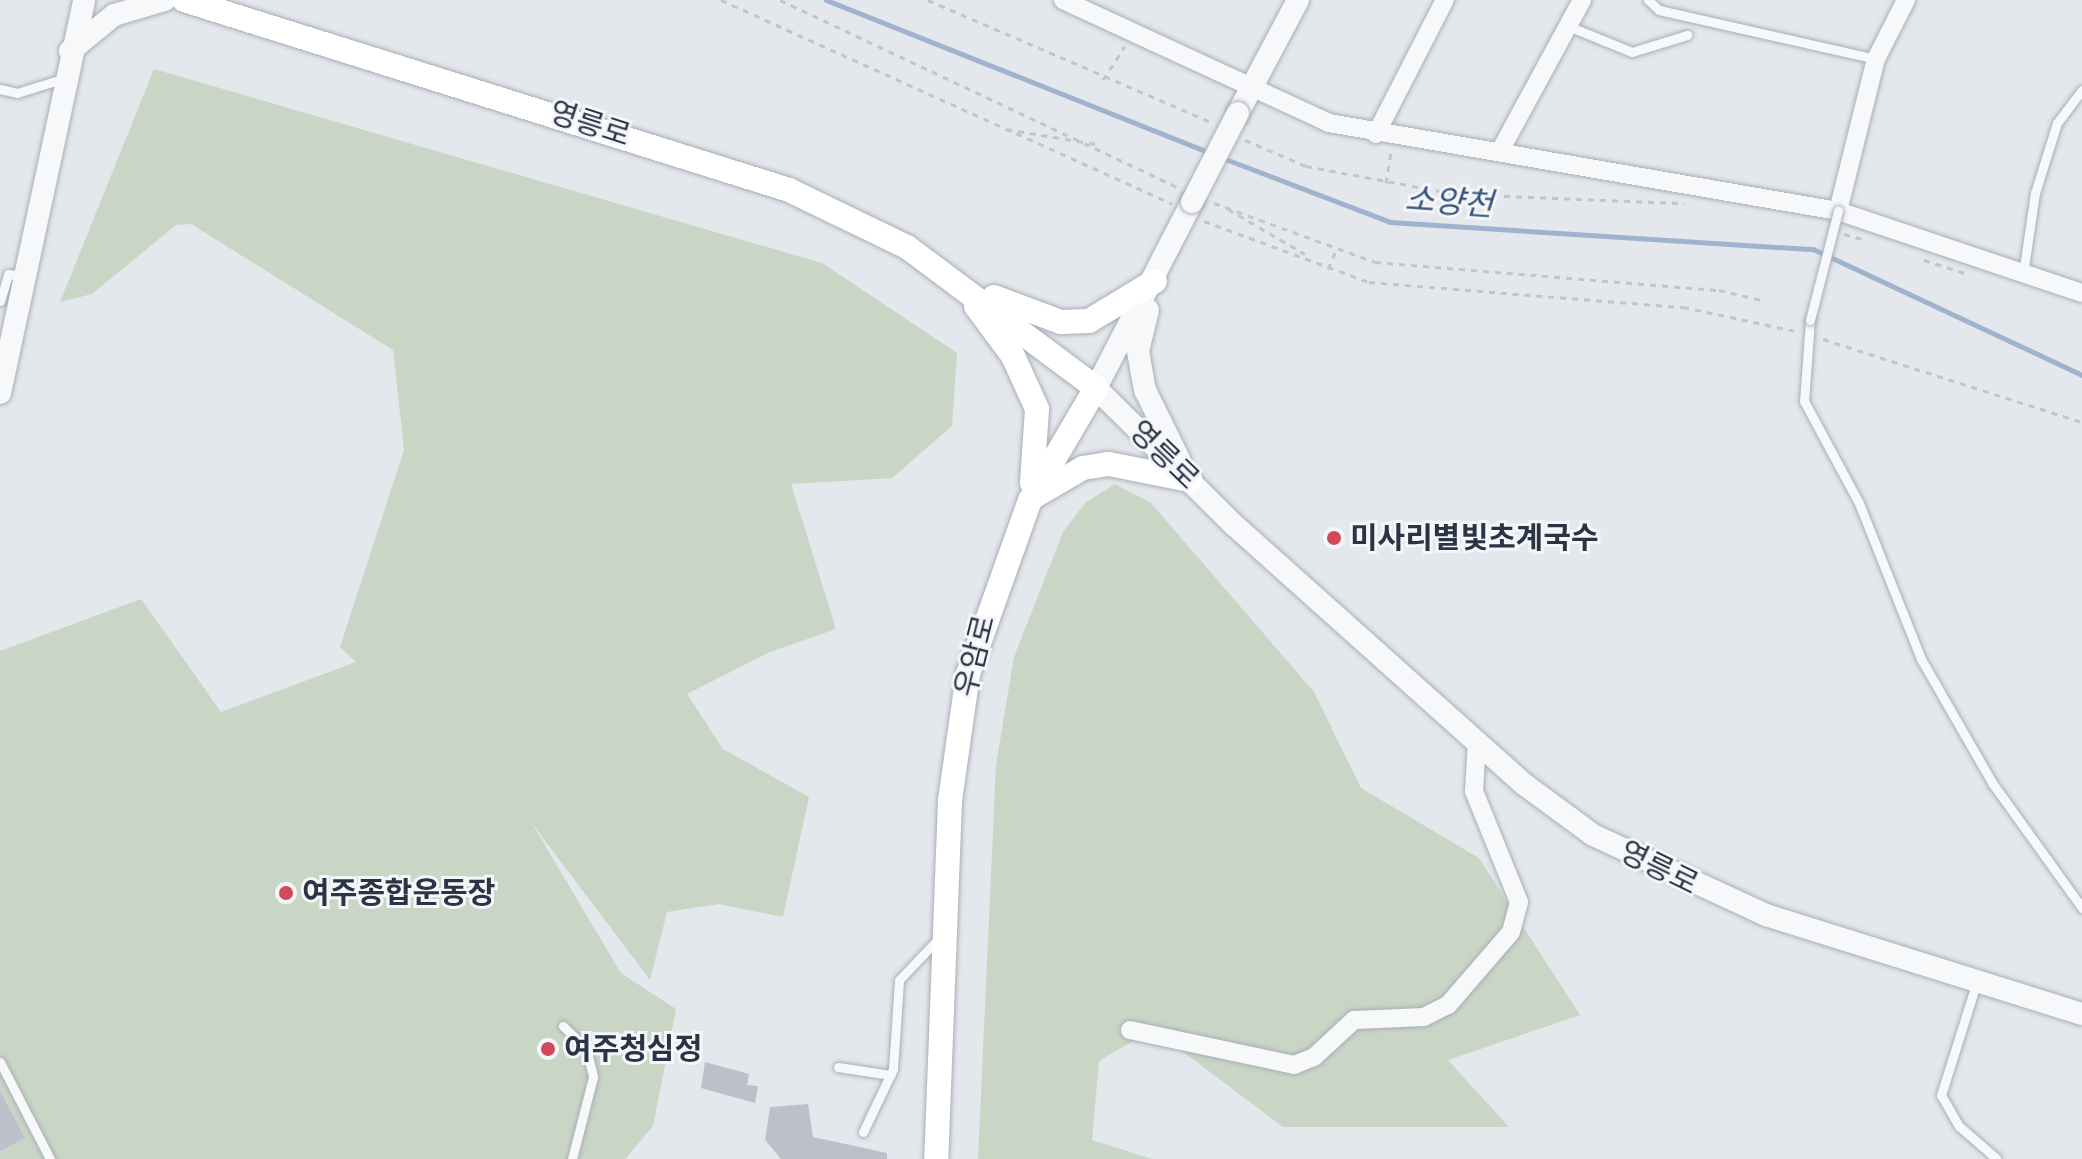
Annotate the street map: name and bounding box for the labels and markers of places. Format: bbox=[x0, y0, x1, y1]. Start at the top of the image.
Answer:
place label: 미사리별빛초계국수 bbox=[1350, 520, 1598, 556]
marker: 미사리별빛초계국수 bbox=[1325, 529, 1343, 547]
place label: 여주종합운동장 bbox=[302, 875, 495, 911]
marker: 여주종합운동장 bbox=[277, 884, 295, 902]
place label: 여주청심정 bbox=[564, 1031, 702, 1067]
marker: 여주청심정 bbox=[539, 1040, 557, 1058]

